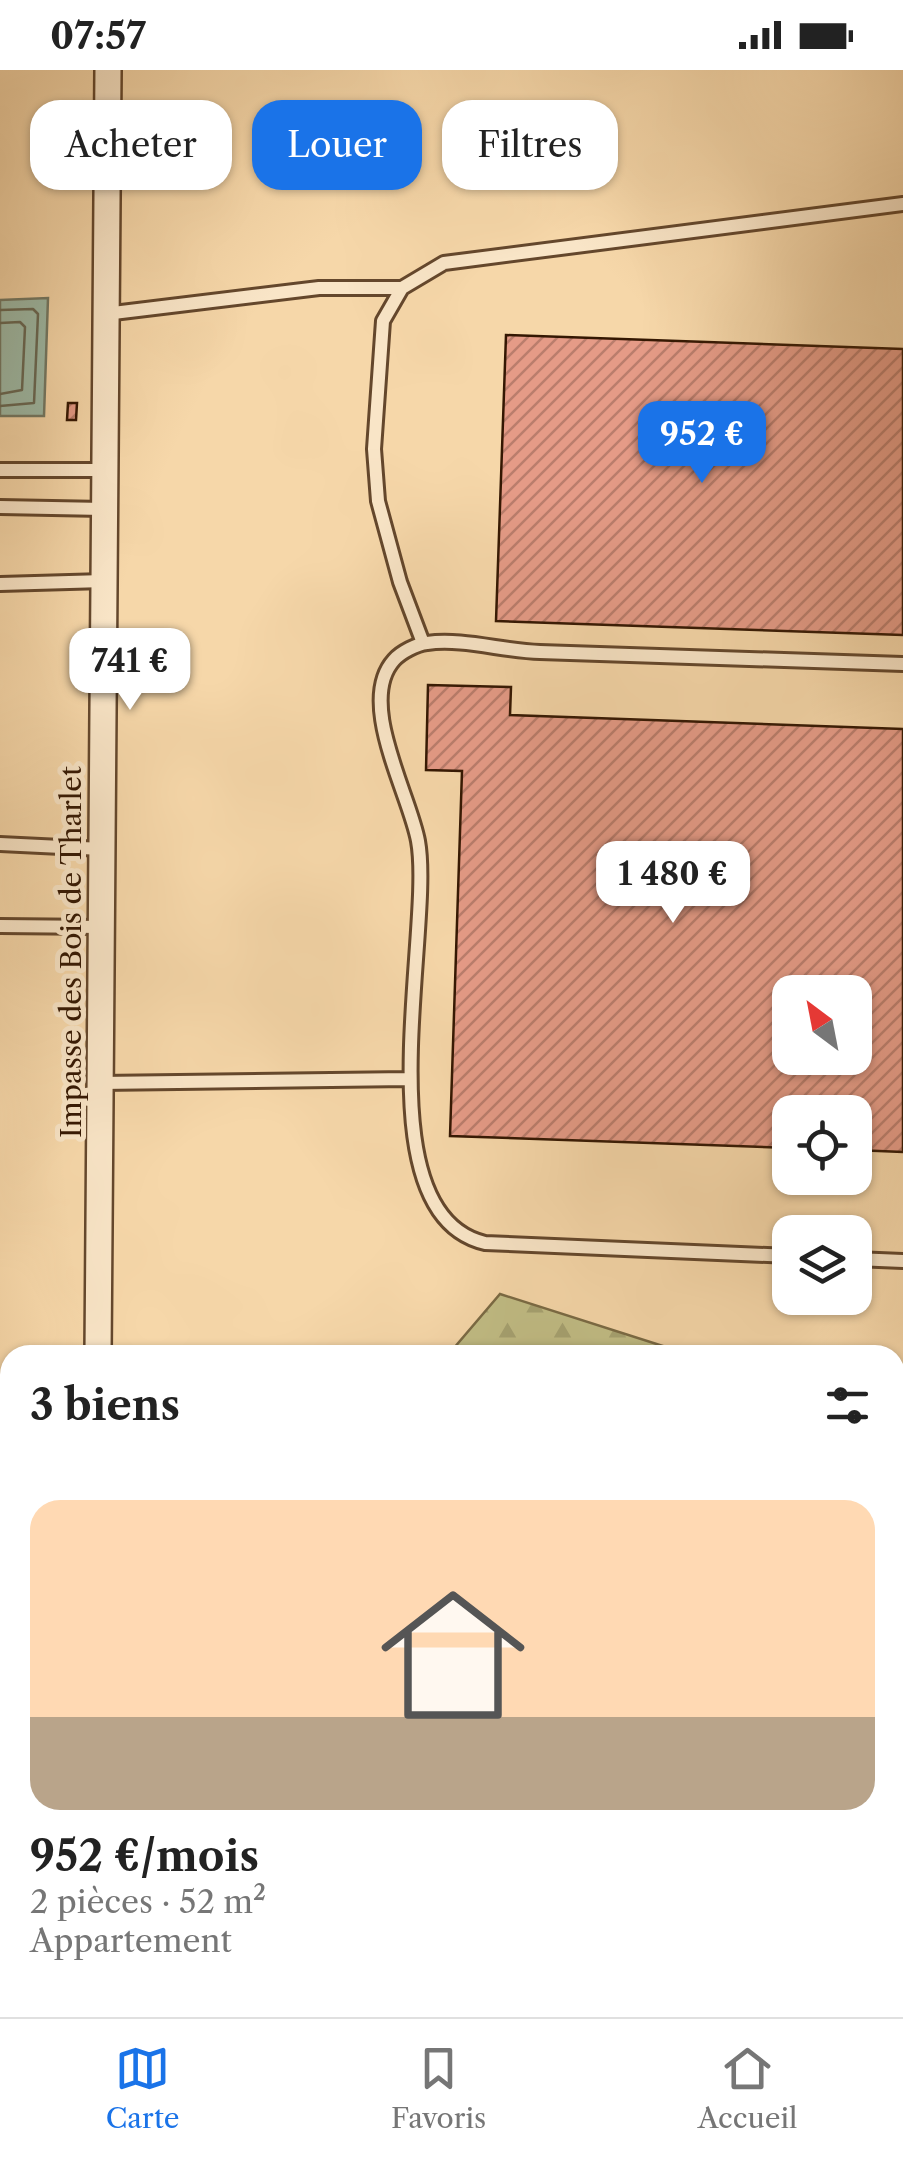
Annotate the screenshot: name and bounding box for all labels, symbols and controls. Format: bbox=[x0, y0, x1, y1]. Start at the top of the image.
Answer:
text: 07:57 bbox=[50, 12, 146, 59]
chip: Acheter bbox=[30, 100, 232, 190]
chip: Louer bbox=[252, 100, 422, 190]
chip: Filtres bbox=[442, 100, 618, 190]
pin: 952 € bbox=[632, 401, 772, 486]
text: 952 € bbox=[660, 414, 744, 453]
pin: 741 € bbox=[60, 628, 200, 713]
text: 741 € bbox=[91, 641, 169, 680]
street label: Impasse des Bois de Tharlet bbox=[54, 766, 88, 1138]
pin: 1 480 € bbox=[581, 841, 765, 926]
text: 1 480 € bbox=[618, 854, 728, 893]
north arrow bbox=[772, 975, 872, 1075]
map controls bbox=[772, 975, 872, 1315]
button: locate bbox=[772, 1095, 872, 1195]
button: layers bbox=[772, 1215, 872, 1315]
icon: filters bbox=[820, 1378, 875, 1433]
text: 3 biens bbox=[30, 1379, 180, 1431]
icon: home bbox=[363, 1565, 543, 1745]
text: 952 €/mois bbox=[30, 1830, 259, 1882]
text: 2 pièces · 52 m² bbox=[30, 1882, 266, 1921]
text: Appartement bbox=[30, 1921, 232, 1960]
tab: Carte bbox=[106, 2041, 179, 2135]
tab: Favoris bbox=[391, 2041, 486, 2135]
tab: Accueil bbox=[698, 2041, 797, 2135]

